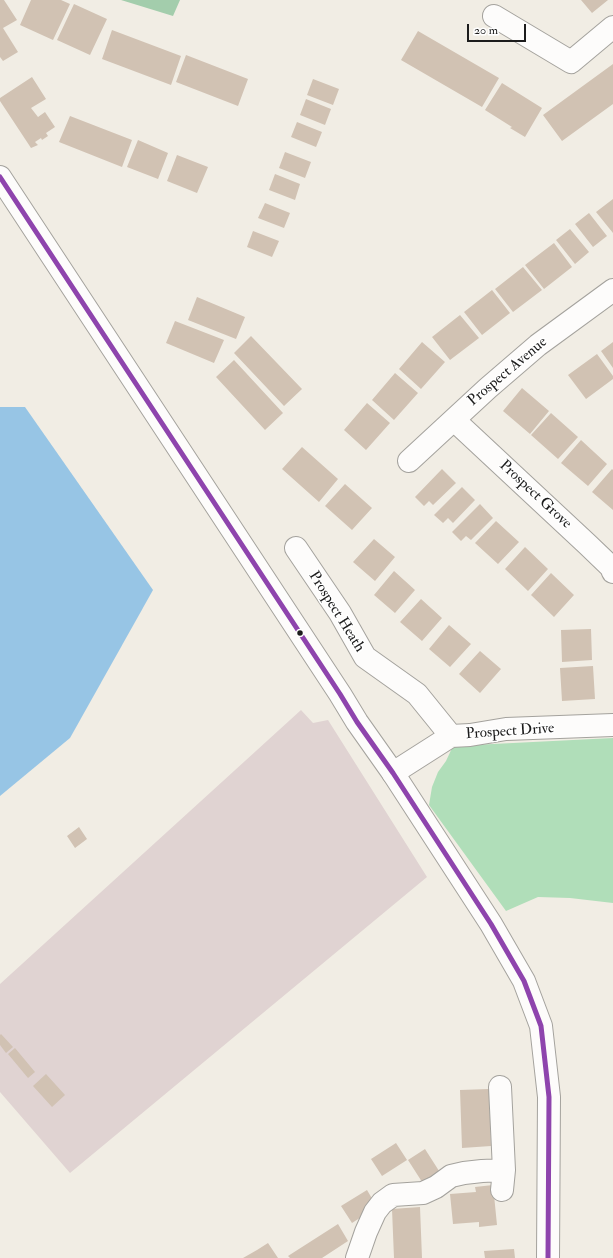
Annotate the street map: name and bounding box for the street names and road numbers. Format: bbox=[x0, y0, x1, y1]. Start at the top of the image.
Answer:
street label: Prospect Avenue bbox=[465, 334, 551, 410]
street label: Prospect Grove bbox=[495, 457, 575, 533]
street label: Prospect Heath bbox=[304, 568, 368, 656]
street label: Prospect Drive bbox=[465, 720, 555, 744]

